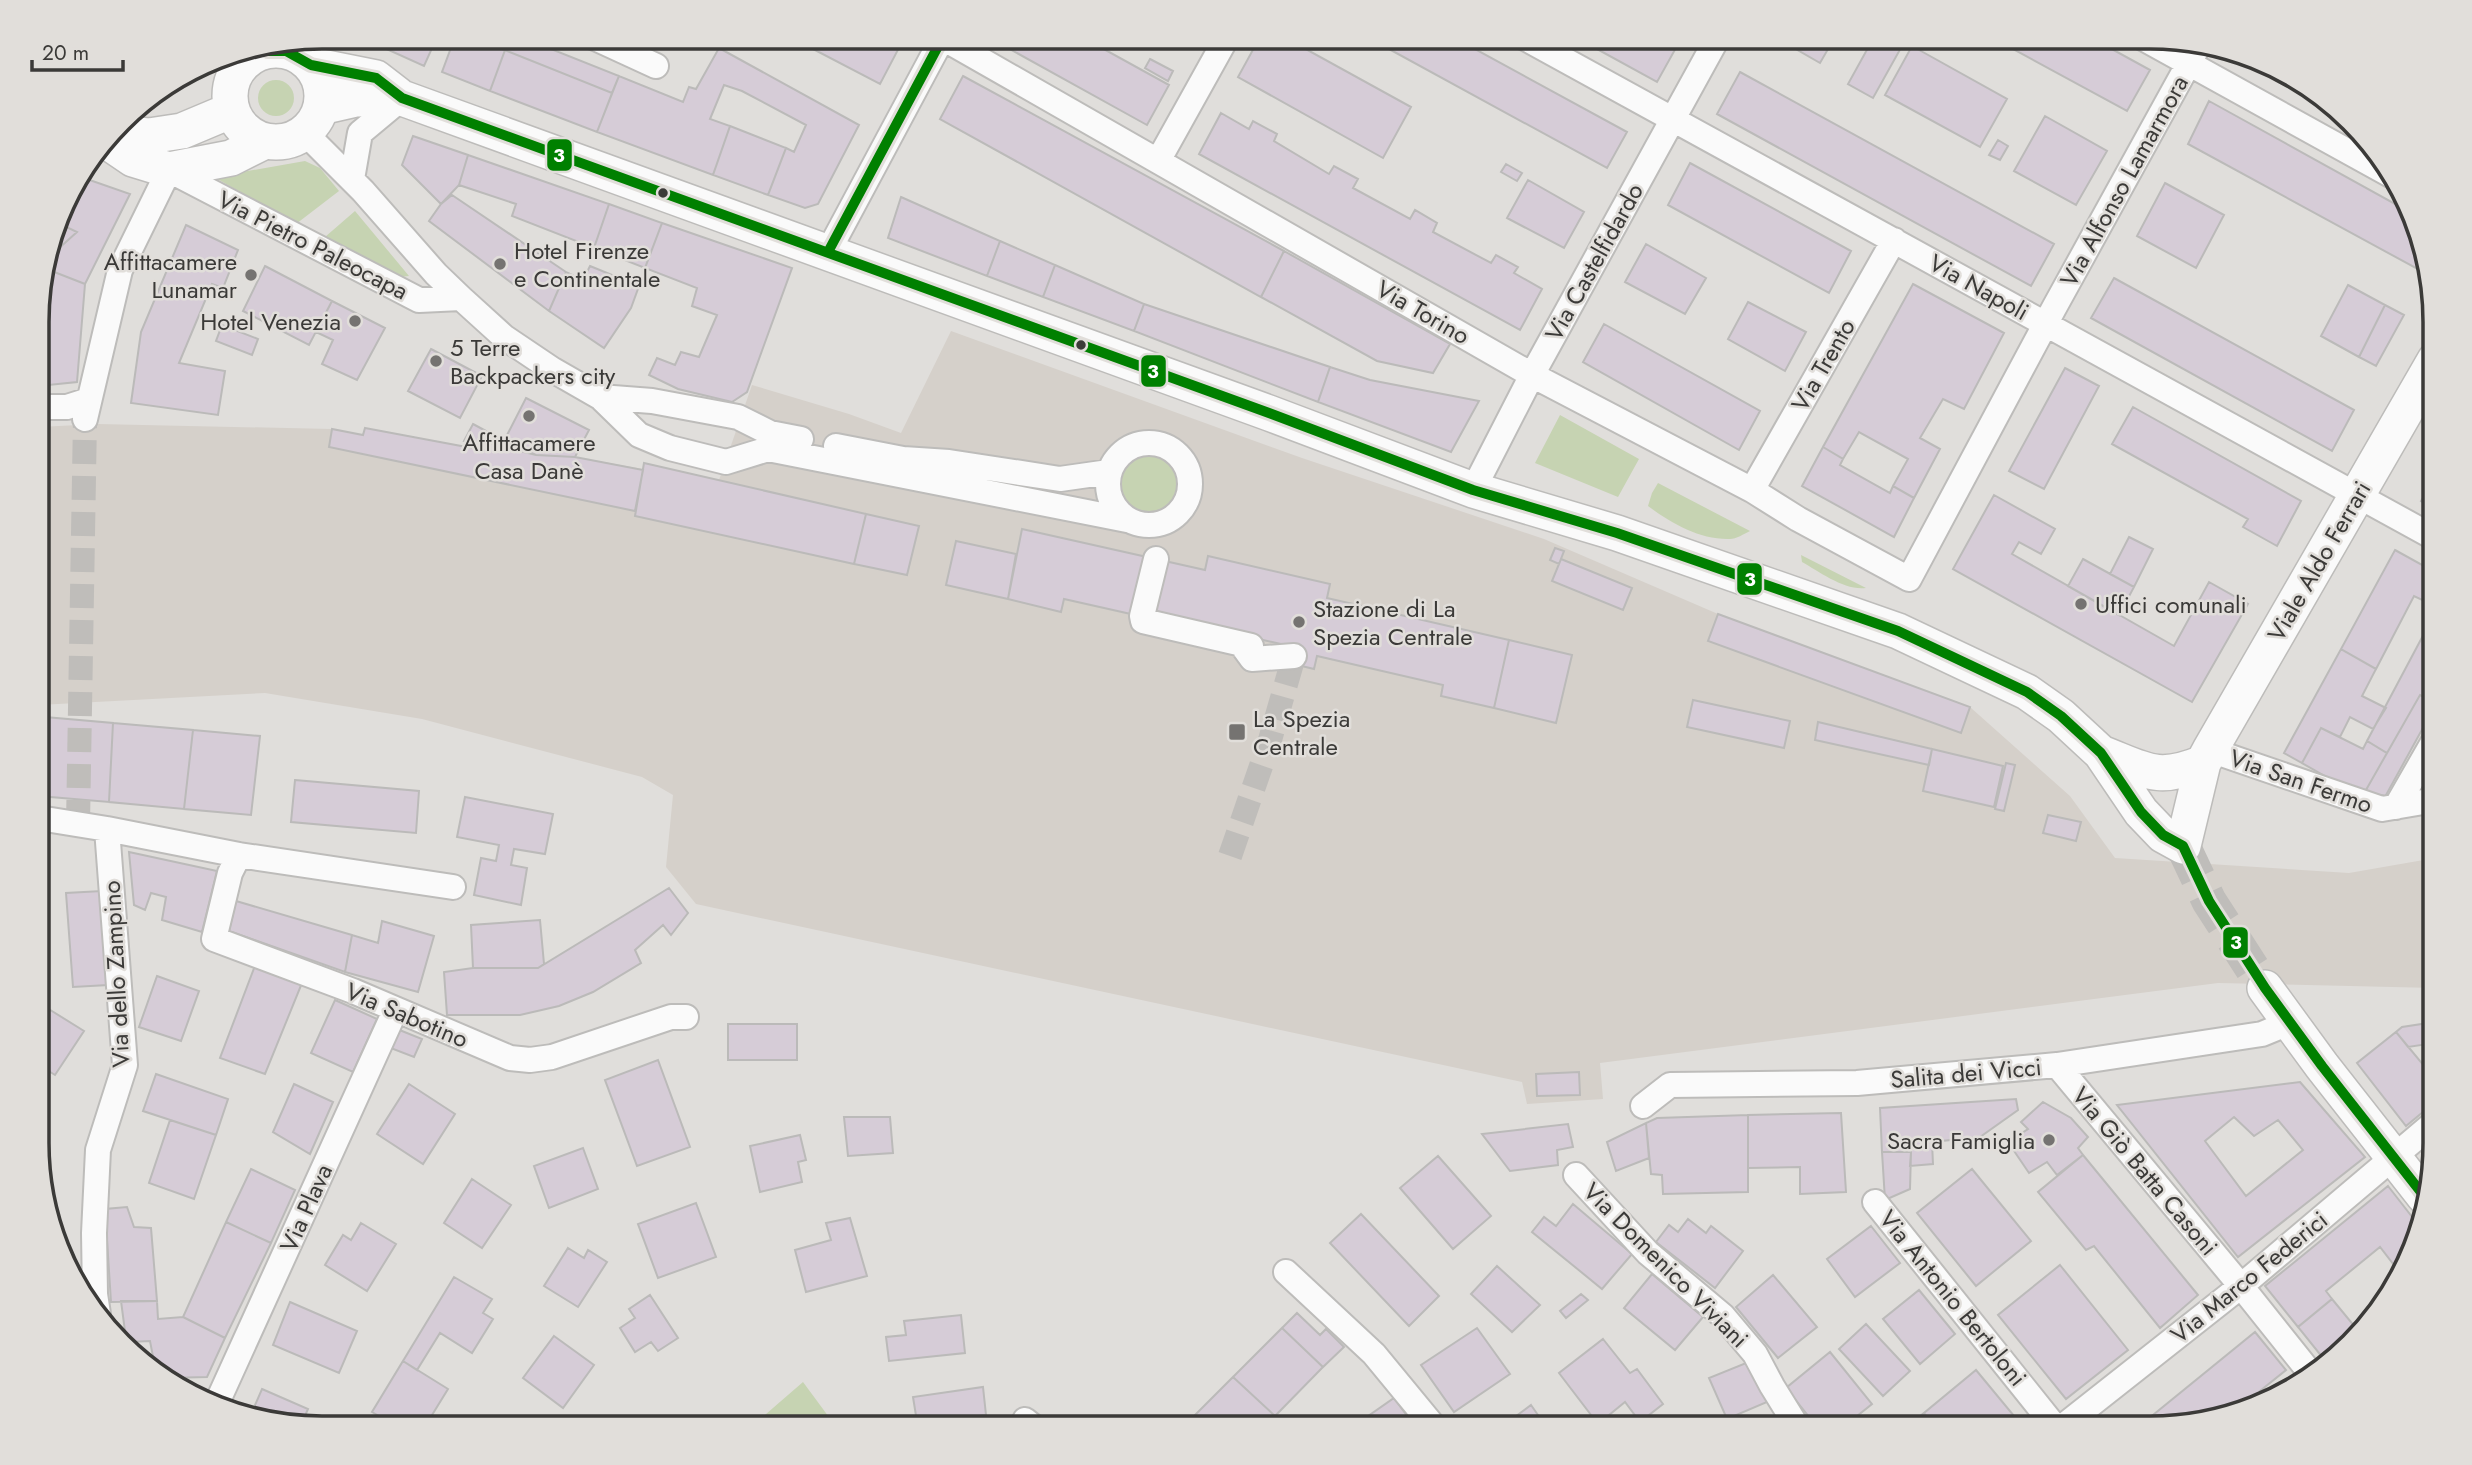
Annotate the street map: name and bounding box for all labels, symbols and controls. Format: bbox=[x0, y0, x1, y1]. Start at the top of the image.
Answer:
scale bar bbox=[32, 28, 122, 72]
text: 20 m bbox=[42, 38, 89, 68]
street label: Via Alfonso Lamarmora bbox=[2051, 69, 2197, 293]
line badge: 3 bbox=[546, 138, 573, 172]
text: 3 bbox=[553, 142, 565, 169]
street label: Via Castelfidardo bbox=[1536, 177, 1652, 347]
street label: Via Pietro Paleocapa bbox=[212, 182, 414, 308]
unlabelled marker bbox=[656, 186, 670, 200]
place label: Hotel Firenze e Continentale bbox=[514, 233, 660, 296]
place label: Affittacamere Lunamar bbox=[104, 244, 238, 307]
street label: Via Napoli bbox=[1923, 245, 2035, 329]
marker: Hotel Firenze e Continentale bbox=[492, 256, 508, 272]
marker: Affittacamere Lunamar bbox=[243, 267, 259, 283]
street label: Via Torino bbox=[1370, 271, 1476, 353]
place label: Hotel Venezia bbox=[200, 304, 341, 339]
street label: Via Trento bbox=[1782, 312, 1864, 418]
marker: Hotel Venezia bbox=[347, 313, 363, 329]
place label: 5 Terre Backpackers city bbox=[450, 330, 616, 393]
unlabelled marker bbox=[1074, 338, 1088, 352]
marker: 5 Terre Backpackers city bbox=[428, 353, 444, 369]
line badge: 3 bbox=[1140, 354, 1167, 388]
text: 3 bbox=[1147, 358, 1159, 385]
marker: Affittacamere Casa Danè bbox=[521, 408, 537, 424]
place label: Affittacamere Casa Danè bbox=[462, 425, 596, 488]
street label: Viale Aldo Ferrari bbox=[2259, 474, 2379, 648]
line badge: 3 bbox=[1736, 562, 1763, 596]
text: 3 bbox=[1744, 566, 1756, 593]
place label: Uffici comunali bbox=[2095, 587, 2247, 622]
place label: Stazione di La Spezia Centrale bbox=[1313, 591, 1473, 654]
marker: Uffici comunali bbox=[2073, 596, 2089, 612]
marker: Stazione di La Spezia Centrale bbox=[1291, 614, 1307, 630]
place label: La Spezia Centrale bbox=[1253, 701, 1350, 764]
marker: La Spezia Centrale bbox=[1227, 722, 1247, 742]
street label: Via San Fermo bbox=[2225, 740, 2377, 822]
street label: Via dello Zampino bbox=[94, 880, 138, 1068]
line badge: 3 bbox=[2222, 926, 2249, 959]
text: 3 bbox=[2230, 929, 2242, 956]
street label: Via Sabotino bbox=[340, 973, 474, 1057]
street label: Salita dei Vicci bbox=[1889, 1049, 2043, 1097]
street label: Via Giò Batta Casoni bbox=[2064, 1079, 2226, 1263]
place label: Sacra Famiglia bbox=[1887, 1123, 2035, 1158]
marker: Sacra Famiglia bbox=[2041, 1132, 2057, 1148]
street label: Via Plava bbox=[271, 1158, 341, 1258]
street label: Via Domenico Viviani bbox=[1575, 1174, 1757, 1356]
street label: Via Antonio Bertoloni bbox=[1871, 1202, 2035, 1394]
street label: Via Marco Federici bbox=[2163, 1203, 2335, 1351]

